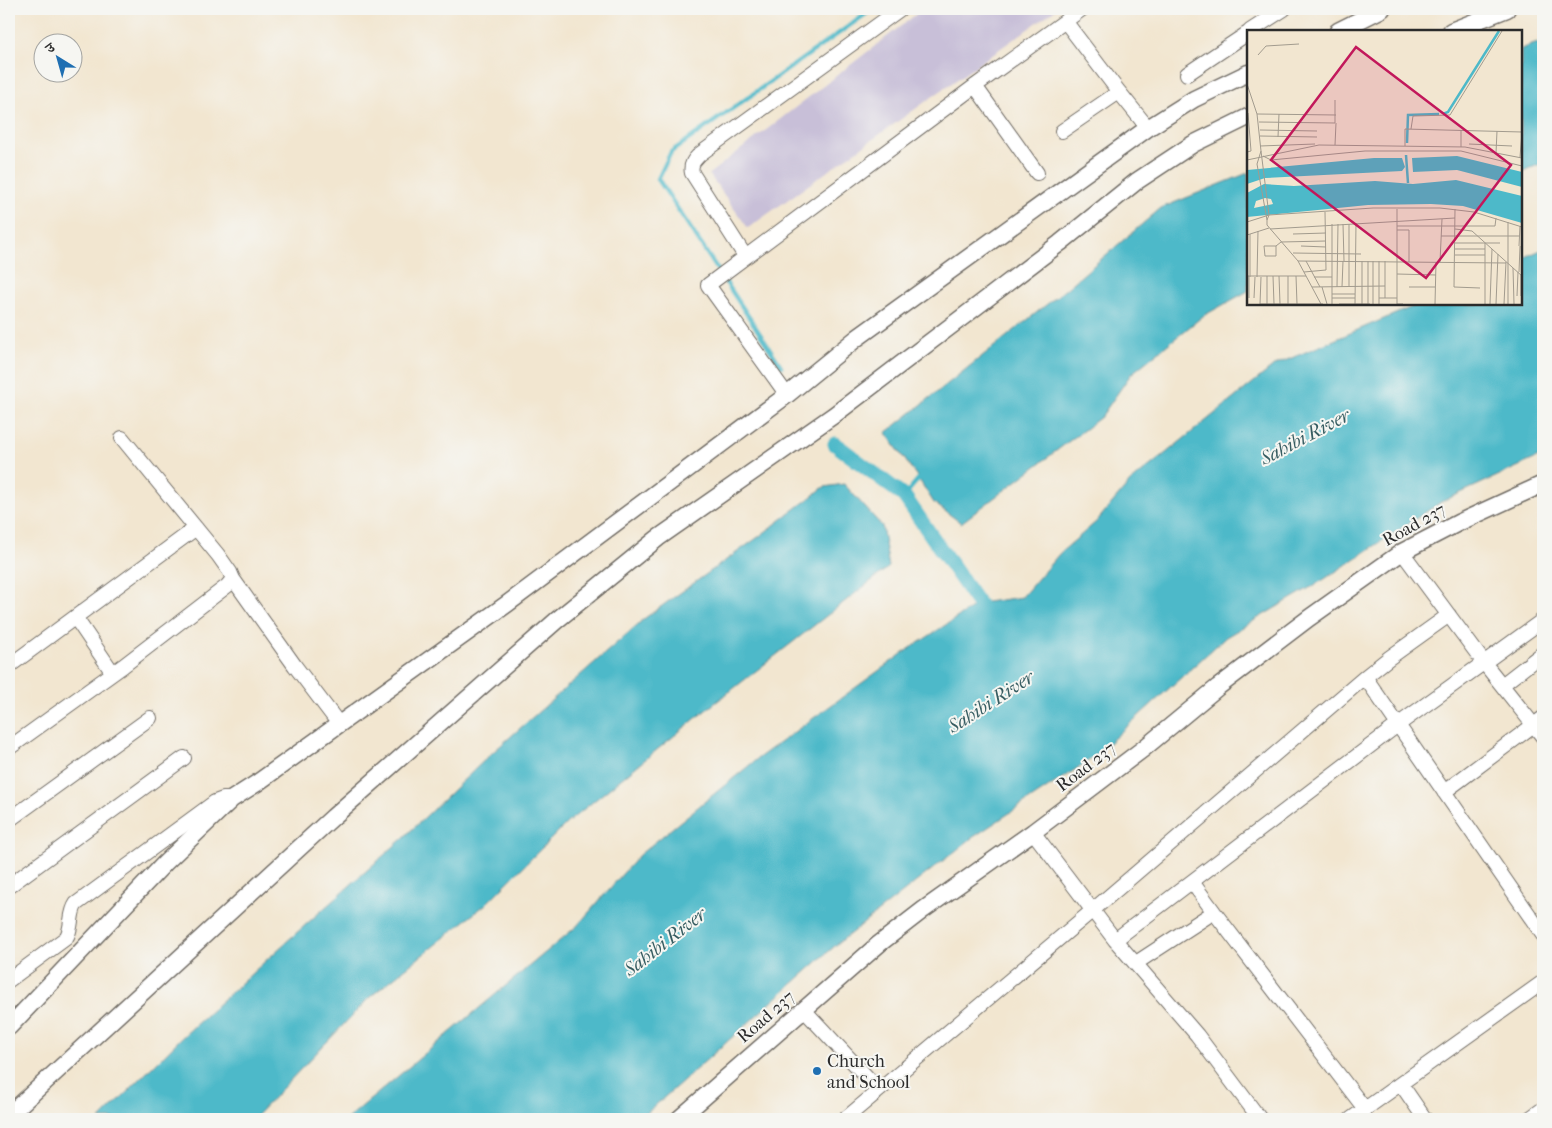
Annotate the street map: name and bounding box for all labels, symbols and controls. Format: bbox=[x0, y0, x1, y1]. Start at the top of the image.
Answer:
inset map bbox=[1247, 30, 1522, 305]
north arrow bbox=[32, 32, 82, 82]
text: उ bbox=[42, 39, 59, 58]
water label: Sahibi River bbox=[1256, 404, 1355, 470]
street label: Road 237 bbox=[1379, 499, 1450, 551]
water label: Sahibi River bbox=[943, 665, 1039, 739]
street label: Road 237 bbox=[1052, 738, 1120, 796]
water label: Sahibi River bbox=[619, 902, 712, 982]
street label: Road 237 bbox=[733, 986, 799, 1048]
place label: Church and School bbox=[827, 1051, 910, 1093]
marker: Church and School bbox=[811, 1065, 823, 1077]

